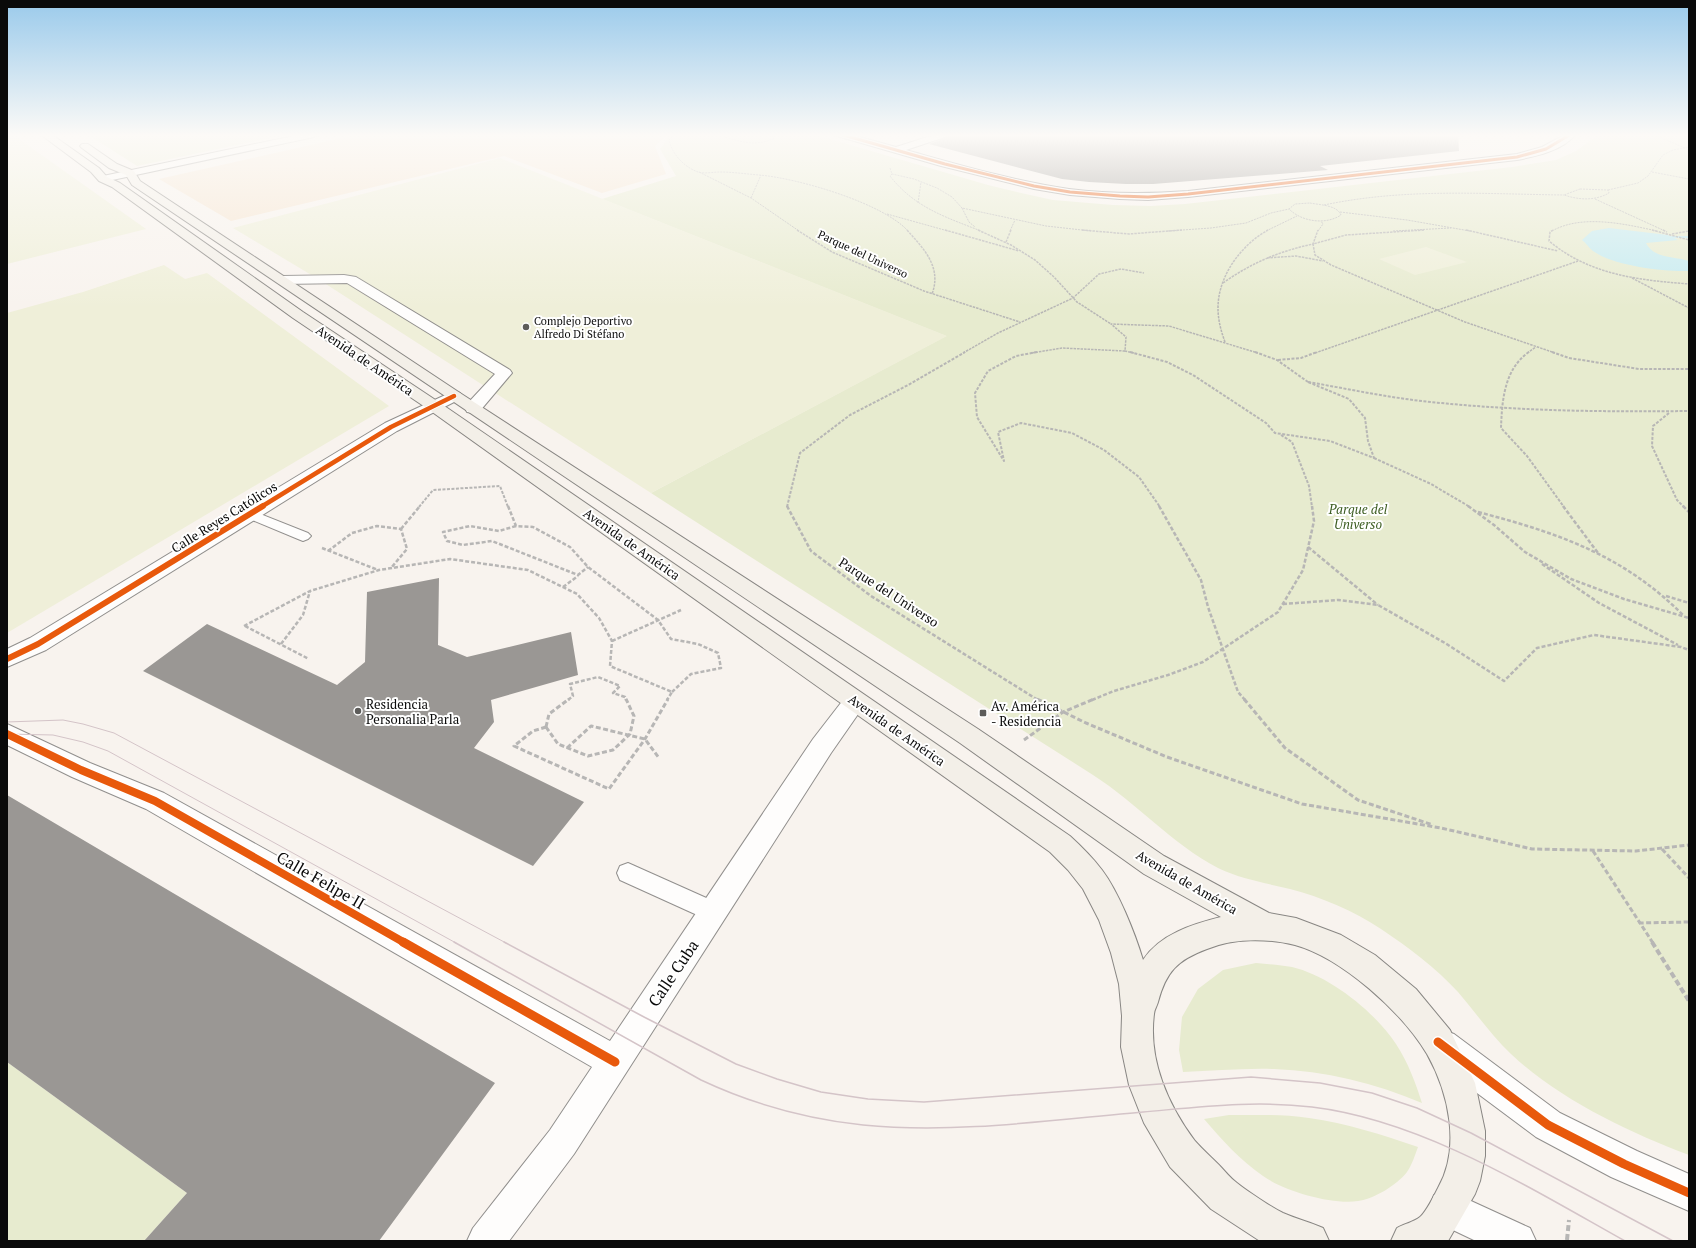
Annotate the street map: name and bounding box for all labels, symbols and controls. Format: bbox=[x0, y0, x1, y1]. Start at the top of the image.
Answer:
street label: Parque del Universo bbox=[816, 227, 910, 281]
place label: Complejo Deportivo Alfredo Di Stéfano bbox=[534, 314, 632, 341]
street label: Avenida de América bbox=[313, 321, 418, 400]
marker: Complejo Deportivo Alfredo Di Stéfano bbox=[521, 322, 531, 332]
street label: Calle Reyes Católicos bbox=[168, 477, 280, 557]
park label: Parque del Universo bbox=[1328, 500, 1388, 533]
street label: Avenida de América bbox=[580, 504, 684, 584]
street label: Parque del Universo bbox=[836, 553, 942, 631]
street label: Avenida de América bbox=[845, 690, 949, 770]
place label: Residencia Personalia Parla bbox=[366, 695, 460, 728]
place label: Av. América - Residencia bbox=[991, 697, 1062, 730]
marker: Residencia Personalia Parla bbox=[353, 706, 363, 716]
marker: Av. América - Residencia bbox=[978, 708, 988, 718]
street label: Calle Felipe II bbox=[273, 846, 369, 914]
street label: Avenida de América bbox=[1133, 846, 1241, 919]
street label: Calle Cuba bbox=[643, 935, 703, 1011]

